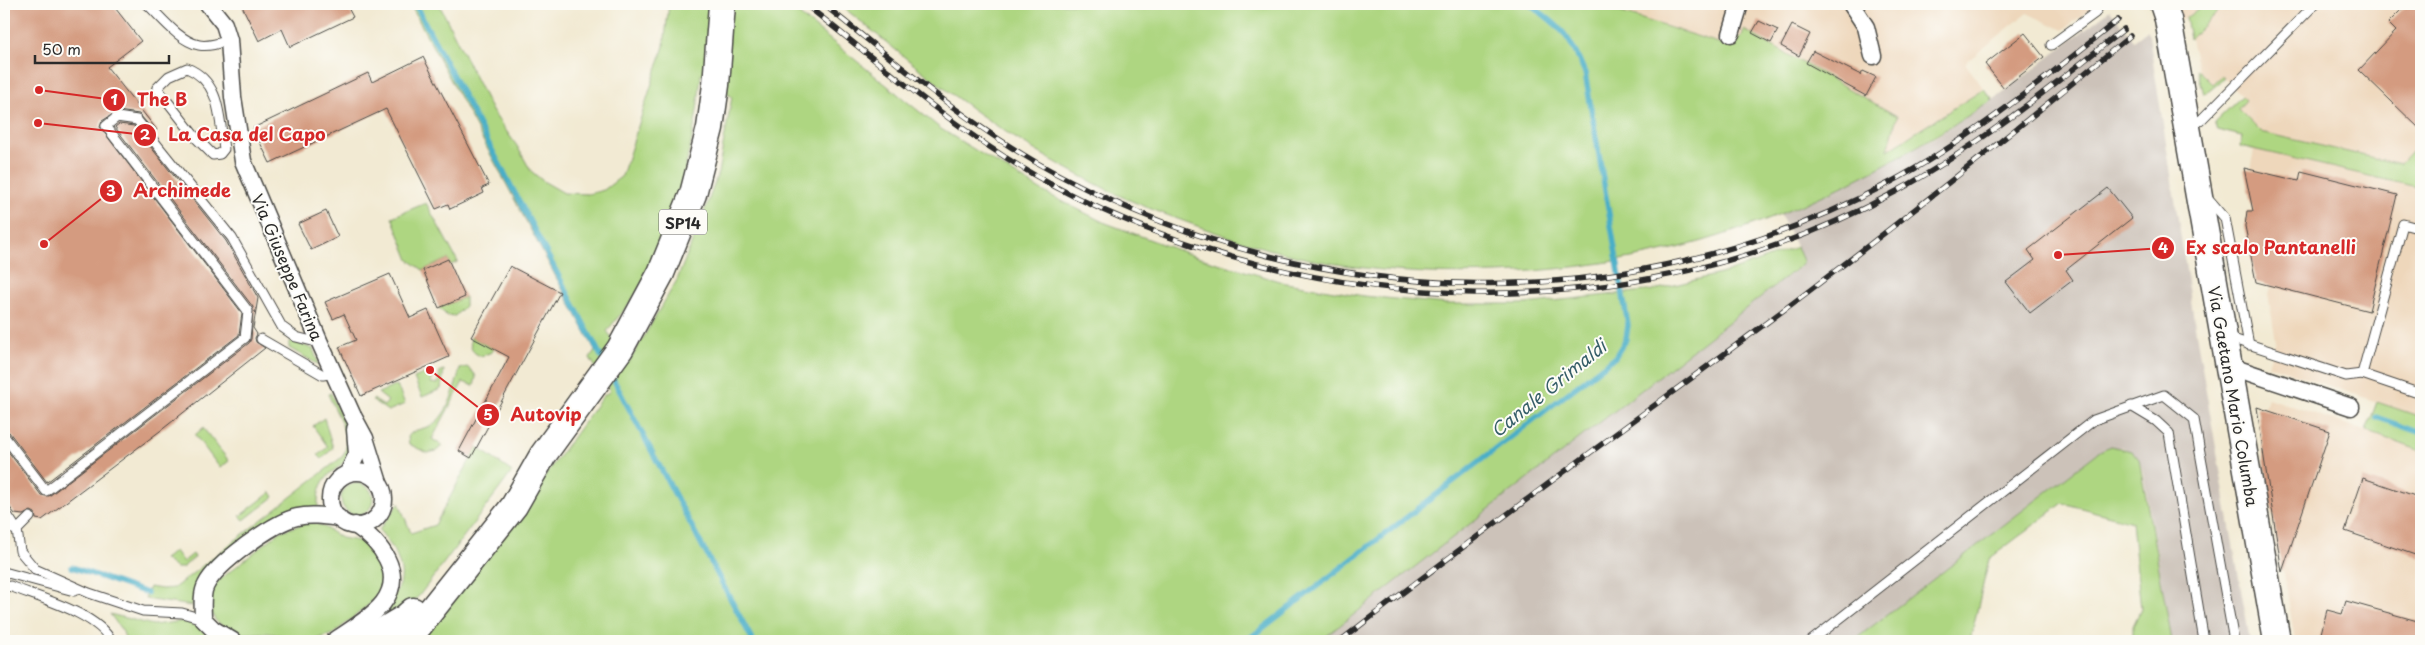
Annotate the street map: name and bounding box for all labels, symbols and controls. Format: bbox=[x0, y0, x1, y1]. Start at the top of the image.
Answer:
scale bar bbox=[35, 32, 169, 64]
text: 50 m bbox=[42, 37, 81, 60]
callout: The B bbox=[101, 83, 197, 116]
text: The B bbox=[137, 85, 187, 112]
text: 1 bbox=[110, 87, 118, 110]
callout: La Casa del Capo bbox=[132, 119, 337, 152]
text: La Casa del Capo bbox=[168, 120, 326, 147]
text: 2 bbox=[140, 122, 151, 145]
callout: Archimede bbox=[99, 174, 241, 207]
text: Archimede bbox=[133, 176, 231, 203]
text: 3 bbox=[106, 178, 116, 201]
street label: Via Giuseppe Farina bbox=[246, 190, 330, 344]
road number: SP14 bbox=[659, 210, 707, 234]
callout: Ex scalo Pantanelli bbox=[2150, 231, 2367, 264]
text: Ex scalo Pantanelli bbox=[2186, 233, 2356, 260]
text: 4 bbox=[2158, 235, 2168, 258]
street label: Via Gaetano Mario Columba bbox=[2203, 284, 2265, 508]
water label: Canale Grimaldi bbox=[1484, 331, 1614, 443]
callout: Autovip bbox=[475, 398, 592, 431]
text: Autovip bbox=[510, 400, 582, 427]
text: 5 bbox=[483, 402, 493, 425]

